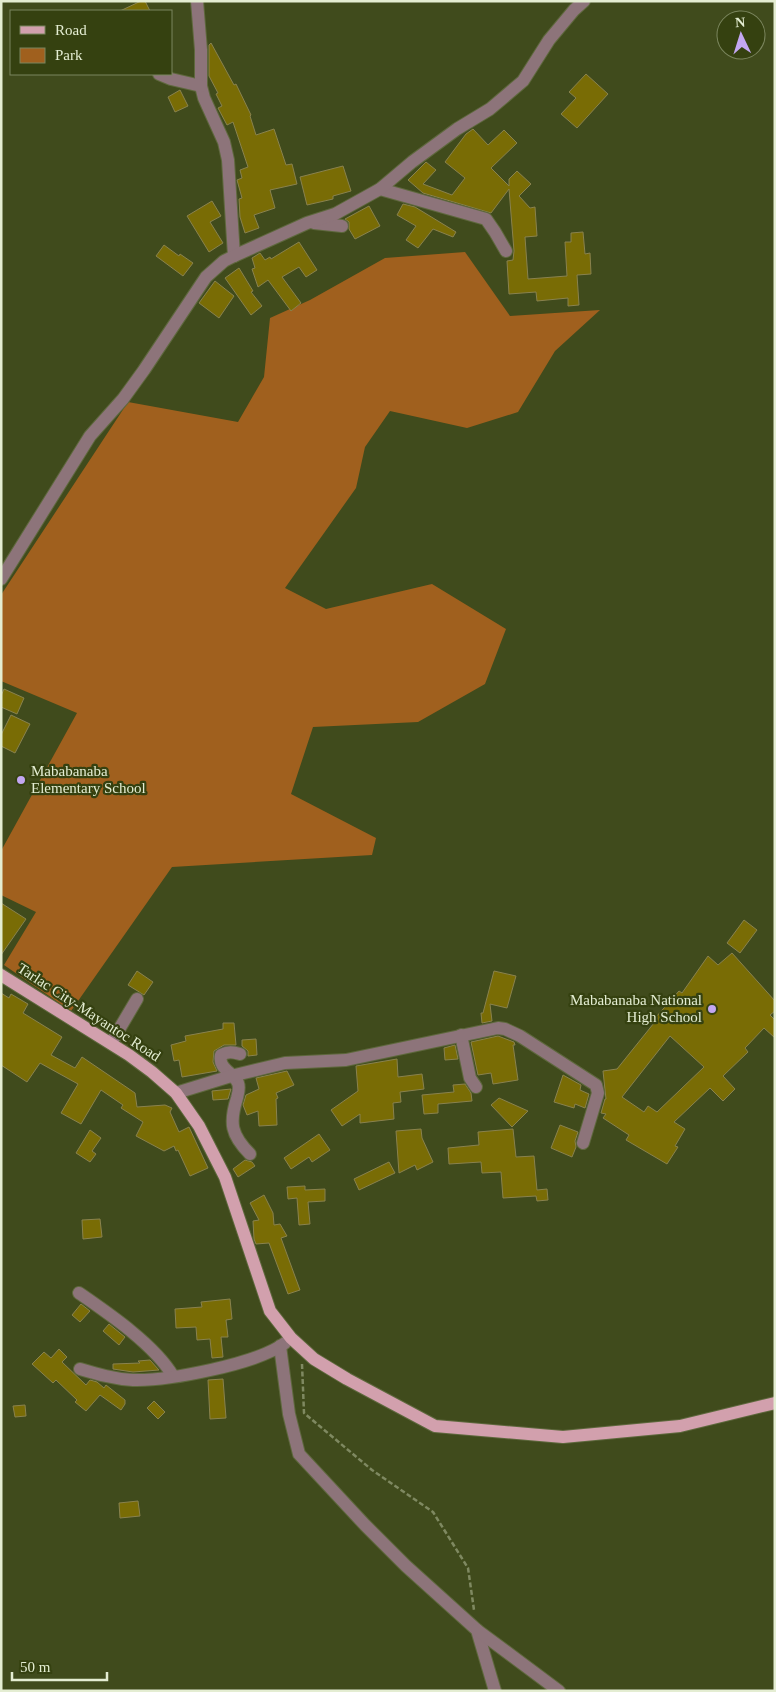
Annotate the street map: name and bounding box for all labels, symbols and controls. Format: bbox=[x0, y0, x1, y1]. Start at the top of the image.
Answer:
legend bbox=[10, 10, 172, 75]
north arrow bbox=[716, 10, 766, 60]
text: N bbox=[735, 15, 746, 30]
text: Road bbox=[55, 22, 87, 38]
text: Park bbox=[55, 47, 83, 63]
place label: Mababanaba Elementary School bbox=[31, 763, 146, 796]
marker: Mababanaba Elementary School bbox=[15, 774, 27, 786]
street label: Tarlac City-Mayantoc Road bbox=[15, 960, 164, 1065]
place label: Mababanaba National High School bbox=[570, 992, 702, 1025]
marker: Mababanaba National High School bbox=[706, 1003, 718, 1015]
scale bar bbox=[12, 1650, 108, 1682]
text: 50 m bbox=[20, 1659, 51, 1675]

